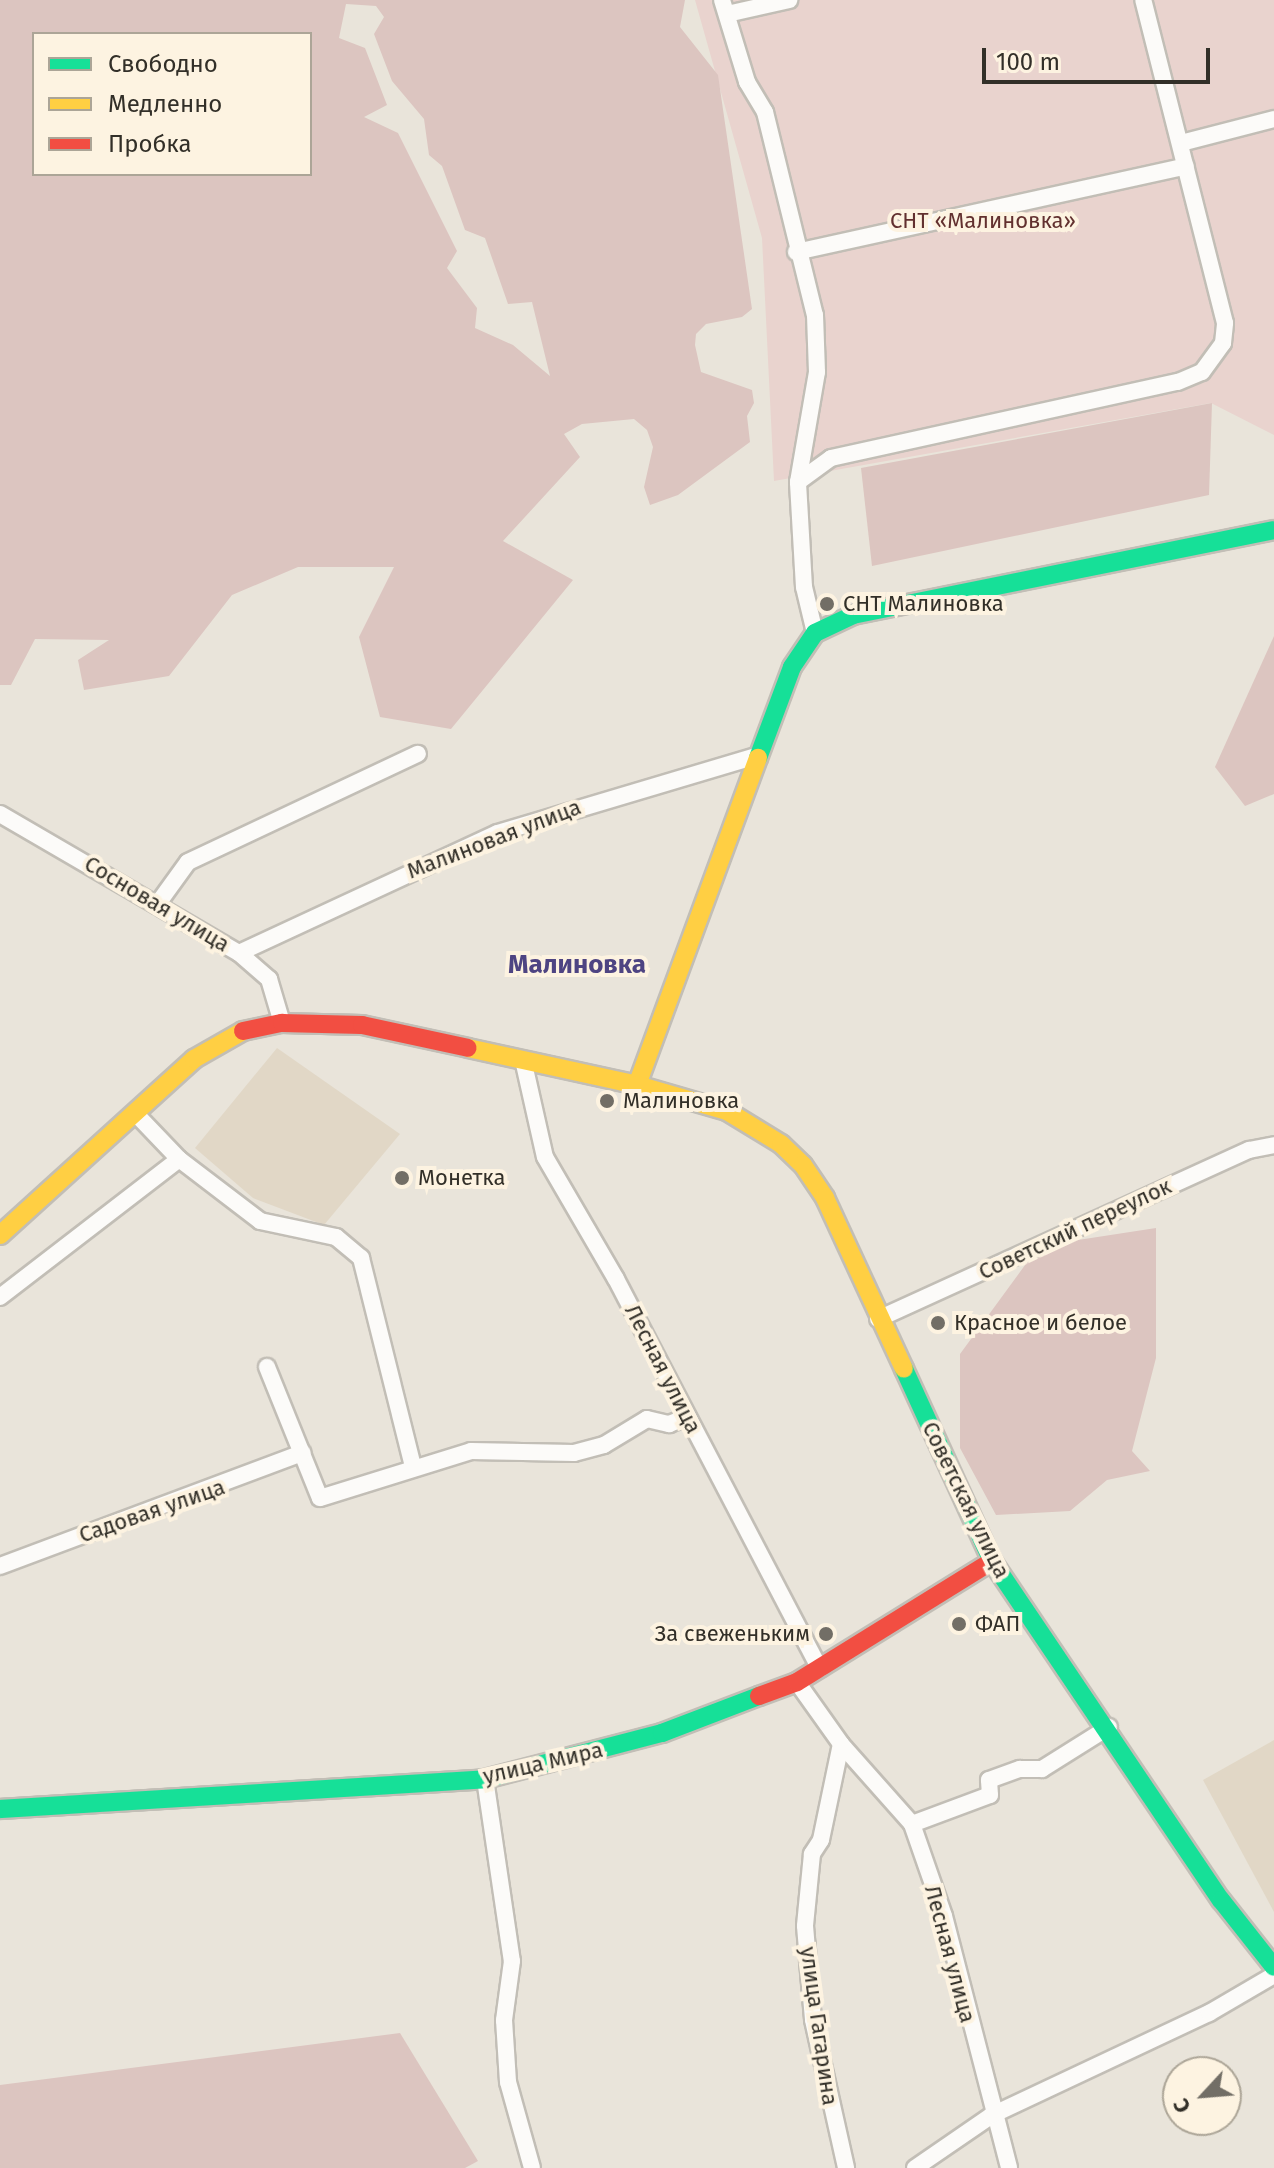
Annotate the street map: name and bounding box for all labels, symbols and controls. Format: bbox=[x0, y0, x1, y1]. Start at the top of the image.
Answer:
legend bbox=[32, 32, 312, 176]
scale bar bbox=[986, 32, 1214, 82]
text: 100 m bbox=[996, 48, 1060, 76]
text: Свободно bbox=[108, 50, 218, 78]
text: Медленно bbox=[108, 90, 222, 118]
text: Пробка bbox=[108, 130, 192, 158]
park label: СНТ «Малиновка» bbox=[890, 208, 1076, 234]
place label: СНТ Малиновка bbox=[843, 591, 1004, 617]
marker: СНТ Малиновка bbox=[818, 595, 836, 613]
street label: Малиновая улица bbox=[403, 794, 585, 884]
street label: Сосновая улица bbox=[80, 850, 234, 958]
district label: Малиновка bbox=[508, 949, 646, 981]
place label: Малиновка bbox=[623, 1088, 739, 1114]
marker: Малиновка bbox=[598, 1092, 616, 1110]
place label: Монетка bbox=[418, 1165, 505, 1191]
marker: Монетка bbox=[393, 1169, 411, 1187]
street label: Советский переулок bbox=[974, 1173, 1176, 1285]
street label: Лесная улица bbox=[619, 1300, 707, 1438]
place label: Красное и белое bbox=[954, 1310, 1127, 1336]
marker: Красное и белое bbox=[929, 1314, 947, 1332]
street label: Советская улица bbox=[917, 1418, 1015, 1582]
street label: Садовая улица bbox=[76, 1474, 228, 1548]
place label: ФАП bbox=[975, 1611, 1020, 1637]
marker: ФАП bbox=[950, 1615, 968, 1633]
place label: За свеженьким bbox=[655, 1621, 810, 1647]
marker: За свеженьким bbox=[817, 1625, 835, 1643]
street label: улица Мира bbox=[480, 1736, 606, 1790]
street label: Лесная улица bbox=[919, 1882, 981, 2026]
street label: улица Гагарина bbox=[795, 1945, 843, 2107]
north arrow bbox=[1162, 2056, 1242, 2136]
text: С bbox=[1167, 2094, 1197, 2117]

